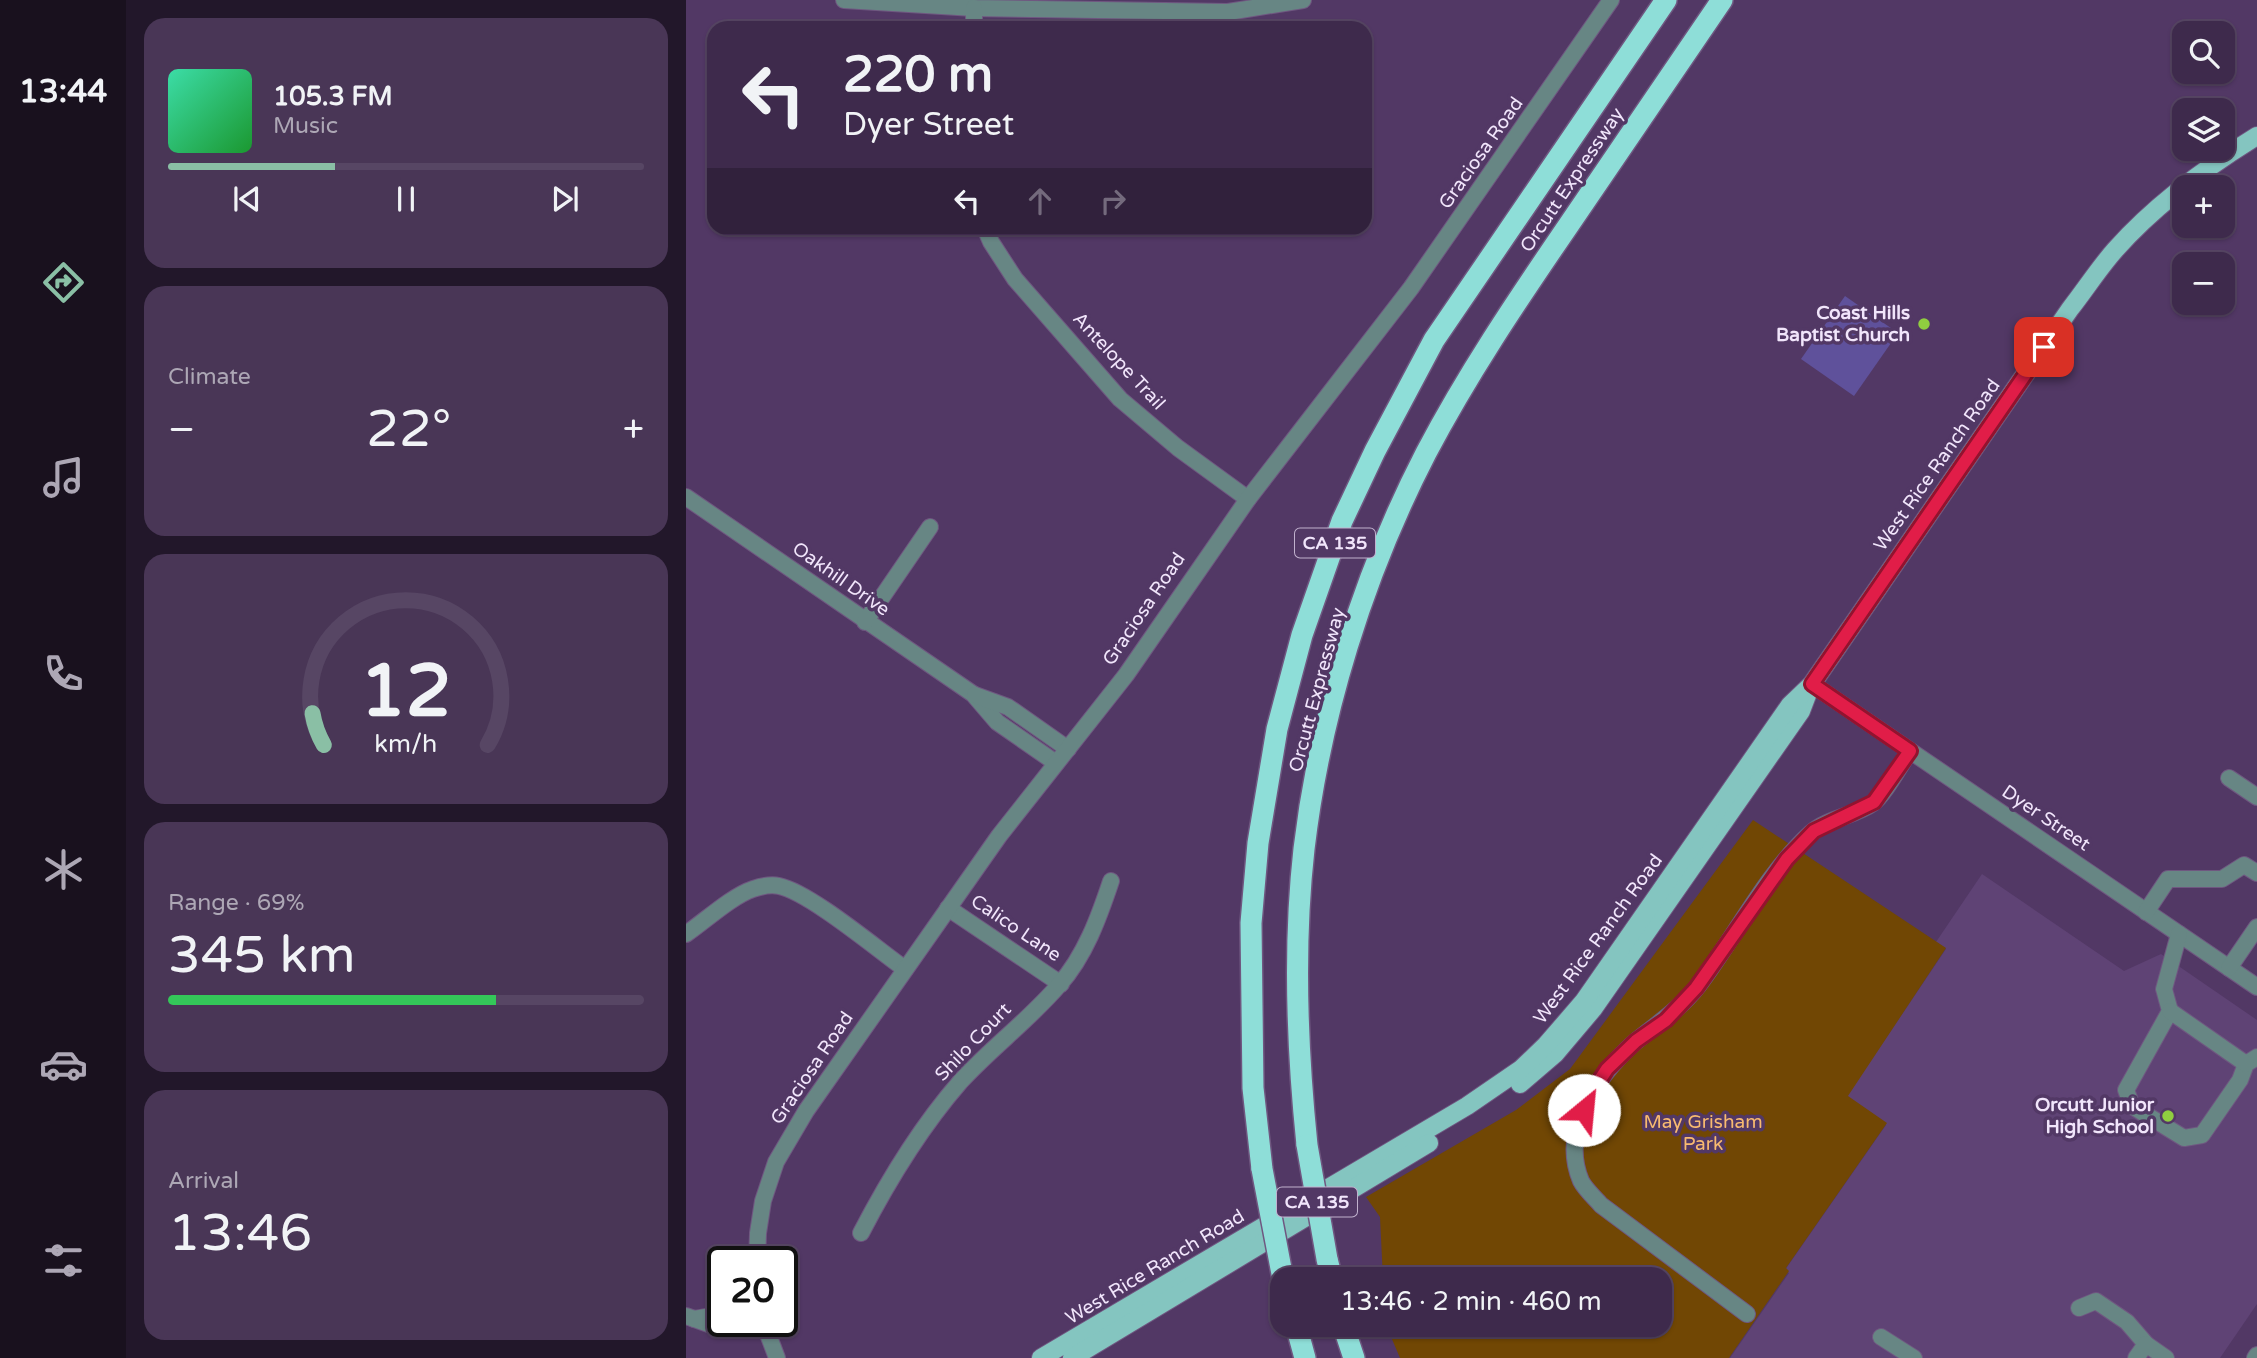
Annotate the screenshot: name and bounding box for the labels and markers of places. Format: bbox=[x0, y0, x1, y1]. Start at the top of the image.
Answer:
place label: Coast Hills Baptist Church bbox=[1776, 302, 1910, 347]
marker: Coast Hills Baptist Church bbox=[1916, 316, 1932, 332]
pin bbox=[2014, 317, 2074, 377]
place label: Orcutt Junior High School bbox=[2035, 1094, 2155, 1139]
marker: Orcutt Junior High School bbox=[2160, 1108, 2176, 1124]

